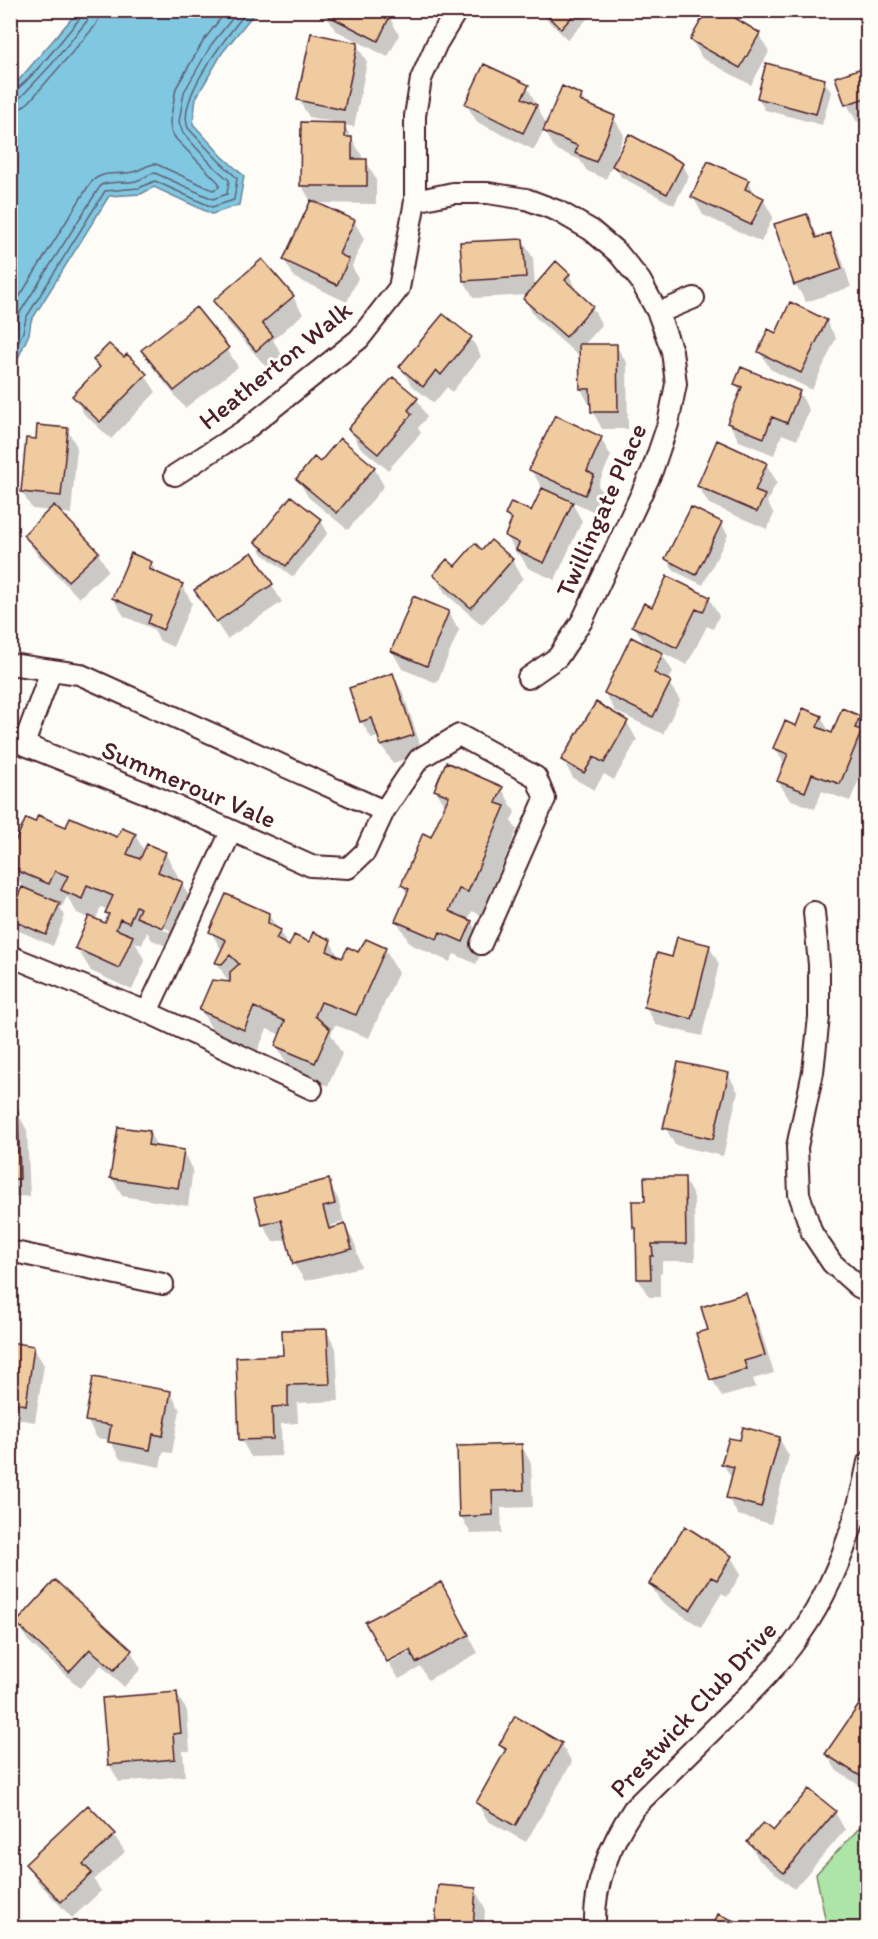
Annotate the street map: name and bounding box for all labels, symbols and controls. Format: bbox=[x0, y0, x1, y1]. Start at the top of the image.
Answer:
street label: Heatherton Walk bbox=[192, 293, 358, 437]
street label: Twillingate Place bbox=[548, 418, 654, 602]
street label: Summerour Vale bbox=[97, 733, 281, 835]
street label: Prestwick Club Drive bbox=[603, 1614, 783, 1804]

